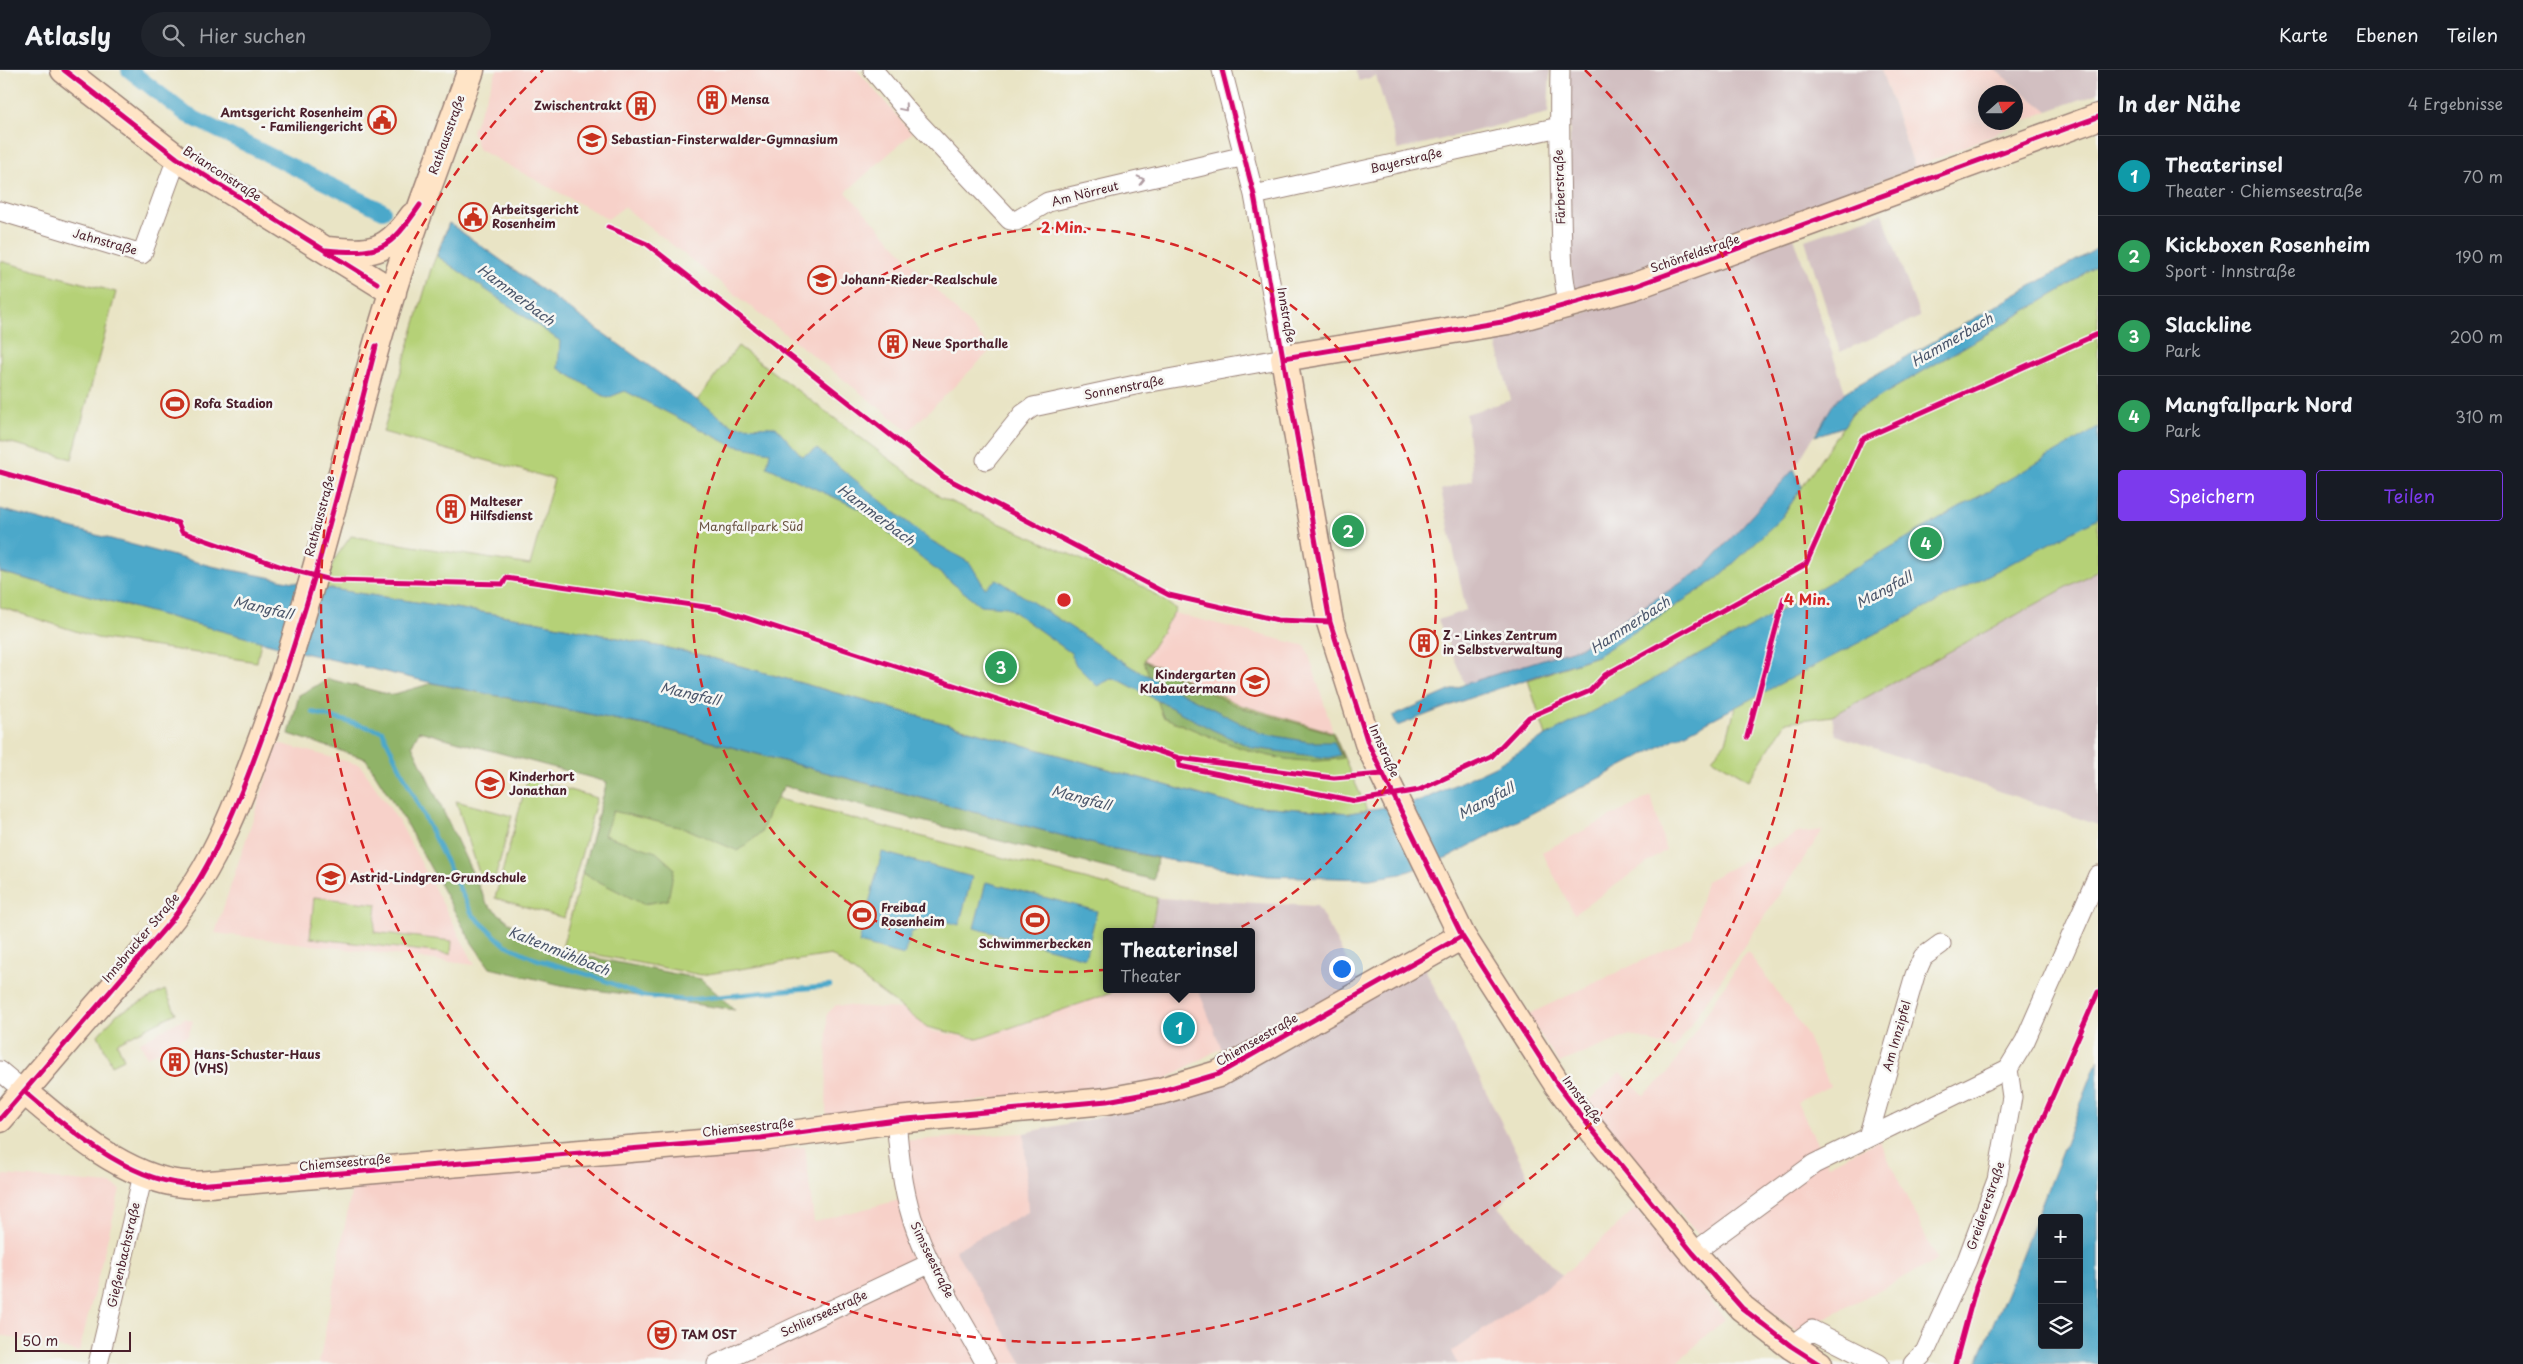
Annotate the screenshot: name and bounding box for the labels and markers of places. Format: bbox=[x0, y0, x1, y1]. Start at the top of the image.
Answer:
building icon: Mensa bbox=[697, 85, 727, 115]
place label: Mensa bbox=[731, 90, 770, 108]
building icon: Zwischentrakt bbox=[626, 91, 656, 121]
place label: Zwischentrakt bbox=[534, 96, 622, 114]
place label: Amtsgericht Rosenheim - Familiengericht bbox=[219, 103, 363, 135]
public building icon: Amtsgericht Rosenheim - Familiengericht bbox=[367, 105, 397, 135]
school or university icon: Sebastian-Finsterwalder-Gymnasium bbox=[577, 125, 607, 155]
place label: Sebastian-Finsterwalder-Gymnasium bbox=[611, 130, 838, 148]
place label: Arbeitsgericht Rosenheim bbox=[491, 200, 579, 232]
public building icon: Arbeitsgericht Rosenheim bbox=[458, 202, 488, 232]
school or university icon: Johann-Rieder-Realschule bbox=[807, 265, 837, 295]
place label: Johann-Rieder-Realschule bbox=[841, 270, 998, 288]
building icon: Neue Sporthalle bbox=[878, 329, 908, 359]
place label: Neue Sporthalle bbox=[912, 334, 1008, 352]
sports icon: Rofa Stadion bbox=[160, 389, 190, 419]
place label: Rofa Stadion bbox=[194, 394, 273, 412]
place label: Malteser Hilfsdienst bbox=[470, 492, 533, 524]
building icon: Malteser Hilfsdienst bbox=[436, 494, 466, 524]
pin: 2 bbox=[1332, 512, 1364, 550]
pin: 4 bbox=[1910, 524, 1942, 562]
centre of rings bbox=[1055, 591, 1073, 609]
place label: Z - Linkes Zentrum in Selbstverwaltung bbox=[1443, 626, 1563, 658]
building icon: Z - Linkes Zentrum in Selbstverwaltung bbox=[1409, 628, 1439, 658]
pin: 3 bbox=[985, 648, 1017, 686]
place label: Kindergarten Klabautermann bbox=[1140, 665, 1236, 697]
school or university icon: Kindergarten Klabautermann bbox=[1240, 667, 1270, 697]
place label: Kinderhort Jonathan bbox=[509, 767, 575, 799]
school or university icon: Kinderhort Jonathan bbox=[475, 769, 505, 799]
school or university icon: Astrid-Lindgren-Grundschule bbox=[316, 863, 346, 893]
place label: Astrid-Lindgren-Grundschule bbox=[349, 868, 527, 886]
place label: Freibad Rosenheim bbox=[881, 898, 945, 930]
sports icon: Freibad Rosenheim bbox=[847, 900, 877, 930]
sports icon: Schwimmerbecken bbox=[1020, 905, 1050, 935]
place label: Schwimmerbecken bbox=[979, 934, 1091, 952]
pin: 1 bbox=[1163, 1009, 1195, 1047]
place label: Hans-Schuster-Haus (VHS) bbox=[194, 1045, 321, 1077]
building icon: Hans-Schuster-Haus (VHS) bbox=[160, 1047, 190, 1077]
theatre icon: TAM OST bbox=[647, 1320, 677, 1350]
place label: TAM OST bbox=[681, 1325, 737, 1343]

